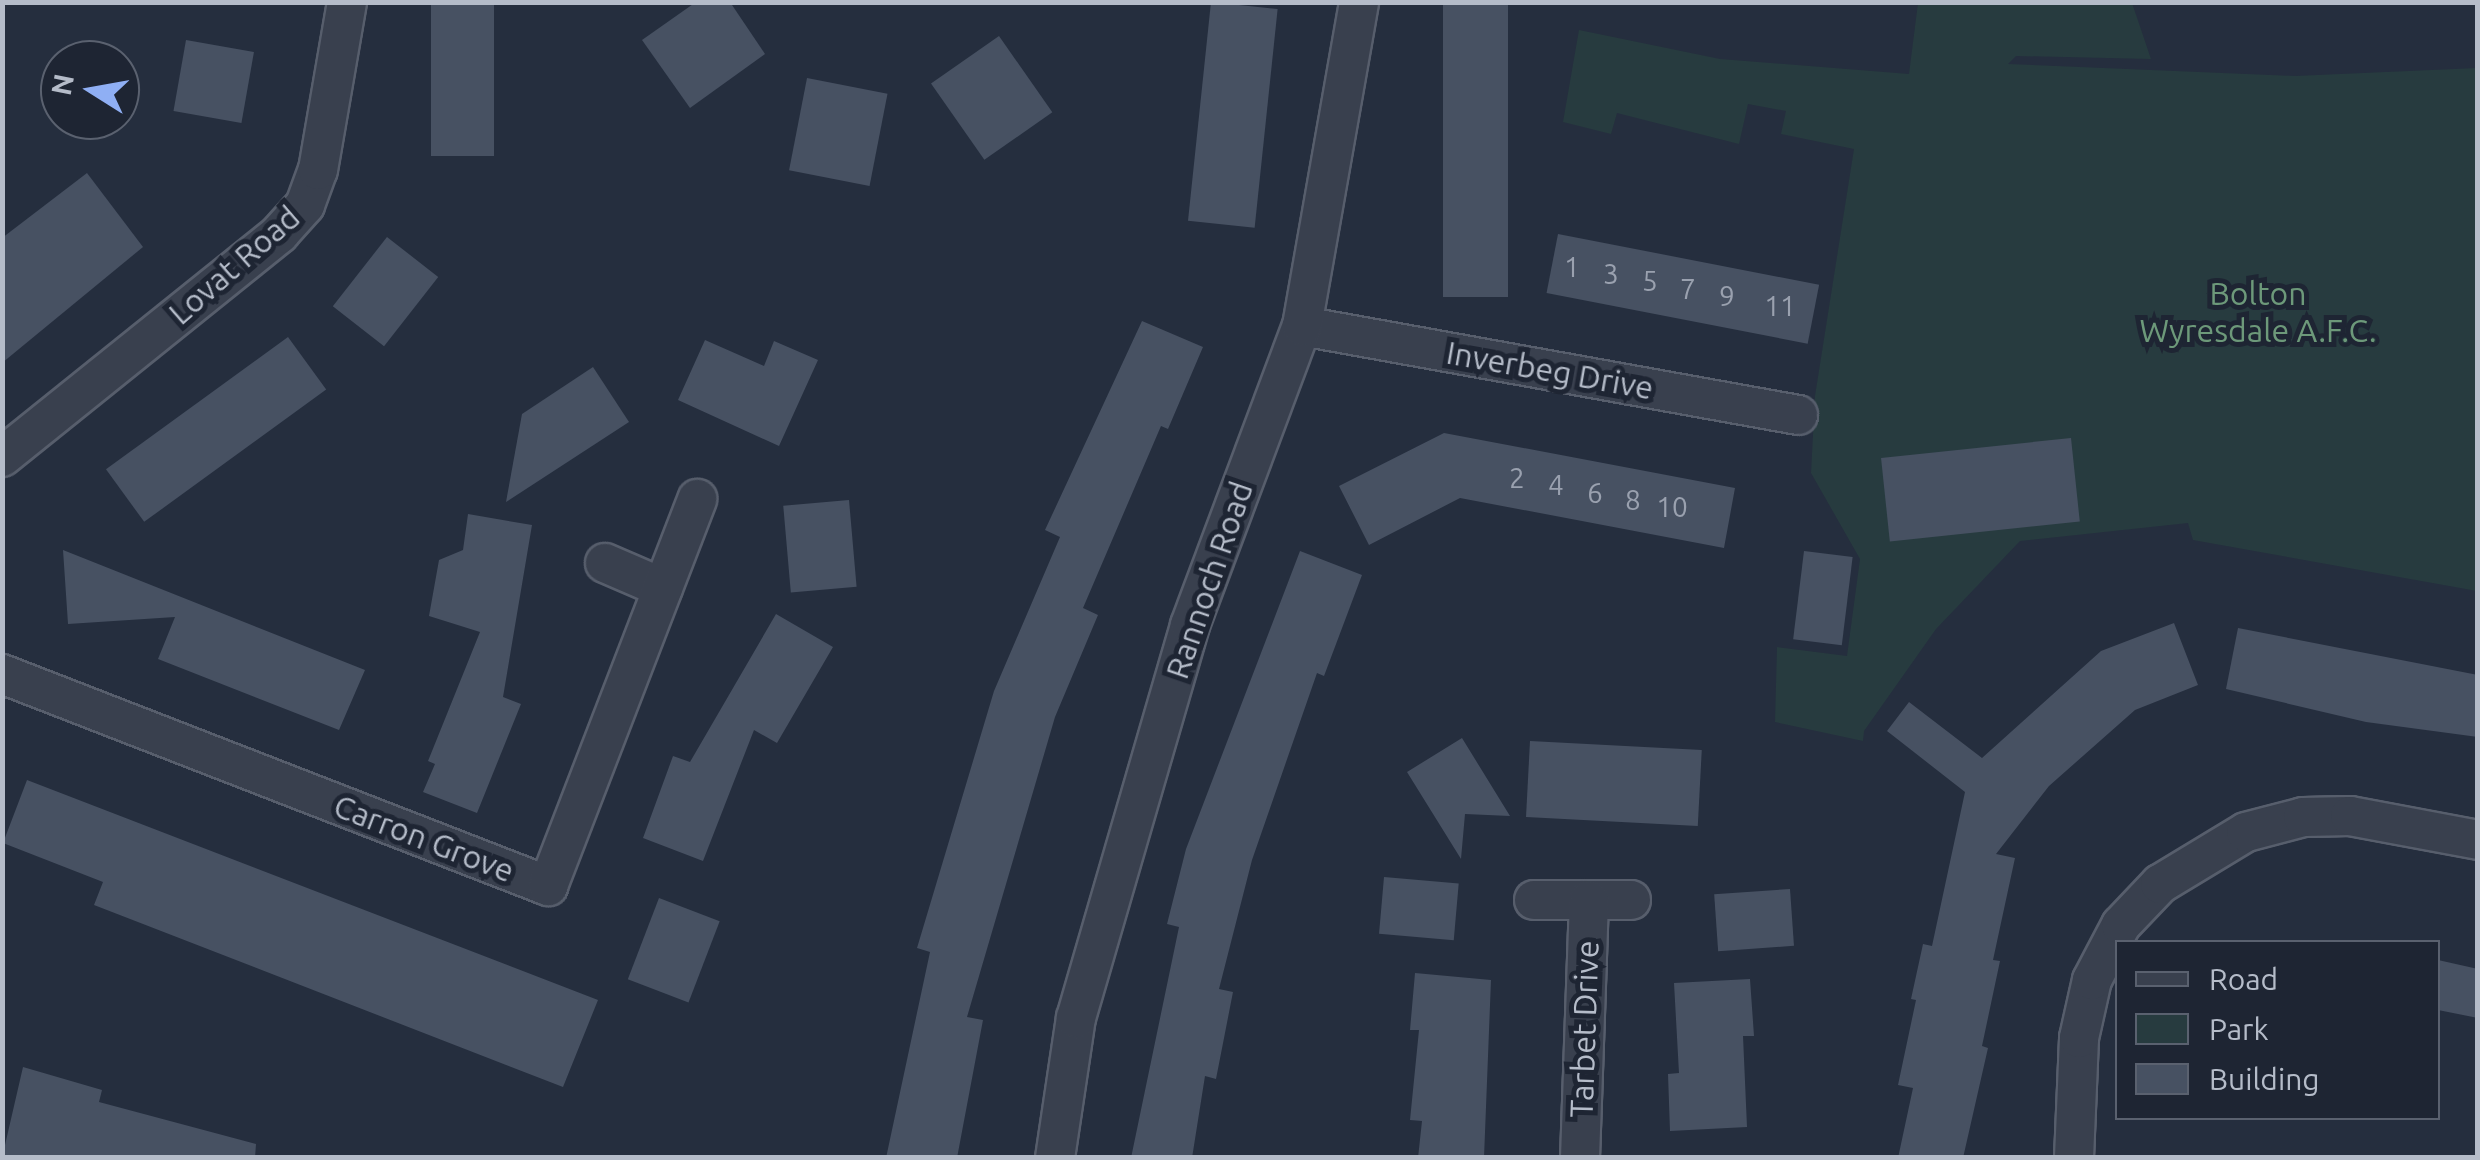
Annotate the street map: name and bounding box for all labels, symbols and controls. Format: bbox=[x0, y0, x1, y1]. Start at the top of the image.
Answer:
north arrow bbox=[40, 40, 140, 140]
text: N bbox=[45, 71, 79, 98]
street label: Lovat Road bbox=[161, 198, 307, 332]
house number: 1 bbox=[1564, 250, 1580, 284]
house number: 3 bbox=[1603, 257, 1619, 291]
house number: 5 bbox=[1642, 264, 1658, 298]
house number: 7 bbox=[1680, 272, 1696, 306]
park label: Bolton Wyresdale A.F.C. bbox=[2139, 275, 2377, 350]
house number: 9 bbox=[1719, 279, 1735, 313]
house number: 11 bbox=[1764, 289, 1796, 323]
street label: Inverbeg Drive bbox=[1444, 333, 1656, 407]
house number: 2 bbox=[1509, 461, 1525, 495]
house number: 4 bbox=[1548, 468, 1564, 502]
street label: Rannoch Road bbox=[1157, 476, 1261, 684]
house number: 6 bbox=[1587, 476, 1603, 510]
house number: 8 bbox=[1625, 483, 1641, 517]
house number: 10 bbox=[1656, 490, 1688, 524]
street label: Carron Grove bbox=[329, 786, 519, 890]
street label: Tarbet Drive bbox=[1562, 940, 1606, 1118]
legend bbox=[2115, 940, 2440, 1120]
text: Road bbox=[2209, 962, 2278, 996]
text: Park bbox=[2209, 1012, 2269, 1046]
text: Building bbox=[2209, 1062, 2320, 1096]

